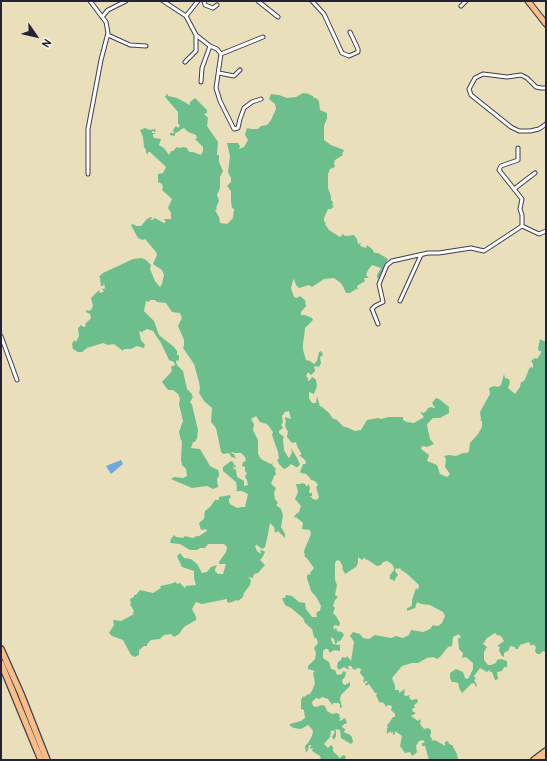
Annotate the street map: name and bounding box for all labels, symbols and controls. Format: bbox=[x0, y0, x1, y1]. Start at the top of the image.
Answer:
north arrow bbox=[16, 16, 56, 56]
text: N bbox=[39, 36, 54, 50]

